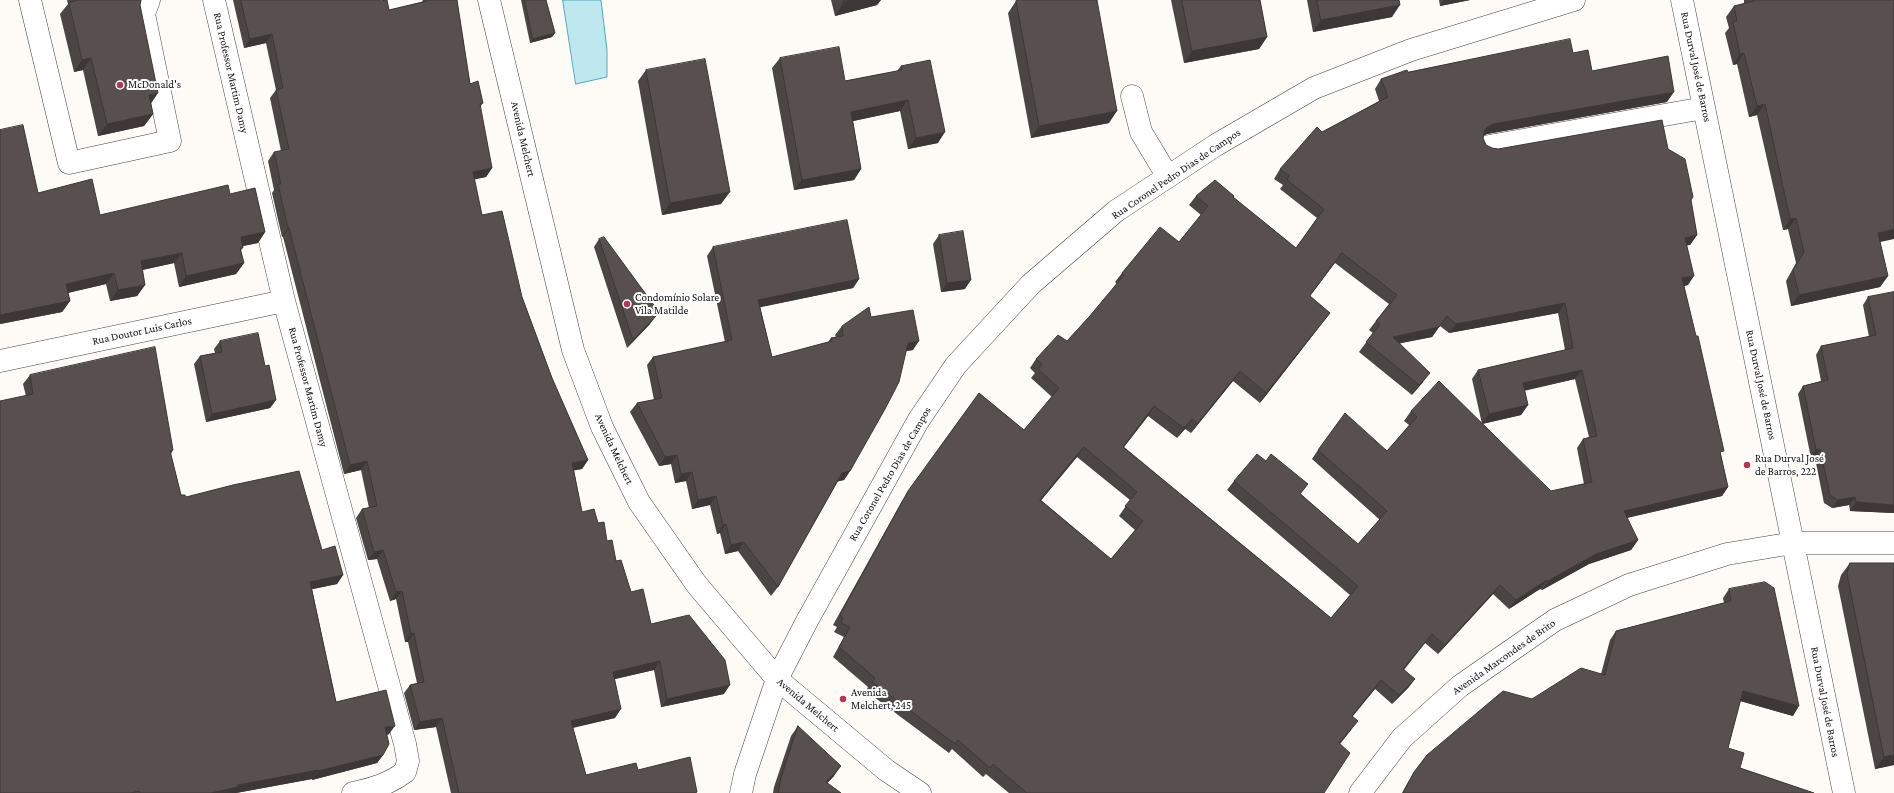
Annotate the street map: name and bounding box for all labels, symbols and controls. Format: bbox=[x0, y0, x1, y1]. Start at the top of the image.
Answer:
street label: Rua Professor Martim Damy bbox=[211, 11, 251, 135]
street label: Rua Durval José de Barros bbox=[1678, 11, 1714, 123]
place label: McDonald's bbox=[128, 78, 181, 92]
marker: McDonald's bbox=[115, 80, 125, 90]
street label: Avenida Melchert bbox=[508, 100, 538, 178]
street label: Rua Coronel Pedro Dias de Campos bbox=[1109, 126, 1243, 222]
place label: Condomínio Solare Vila Matilde bbox=[635, 291, 719, 317]
marker: Condomínio Solare Vila Matilde bbox=[622, 299, 632, 309]
street label: Rua Doutor Luis Carlos bbox=[91, 314, 193, 348]
street label: Rua Professor Martim Damy bbox=[286, 326, 330, 448]
street label: Rua Durval José de Barros bbox=[1743, 329, 1779, 441]
street label: Rua Coronel Pedro Dias de Campos bbox=[846, 404, 934, 544]
street label: Avenida Melchert bbox=[592, 411, 636, 487]
place label: Rua Durval José de Barros, 222 bbox=[1755, 452, 1824, 478]
marker: Rua Durval José de Barros, 222 bbox=[1742, 460, 1752, 470]
street label: Avenida Marcondes de Brito bbox=[1450, 616, 1558, 698]
street label: Rua Durval José de Barros bbox=[1808, 646, 1842, 758]
street label: Avenida Melchert bbox=[774, 675, 842, 735]
place label: Avenida Melchert, 245 bbox=[851, 686, 911, 712]
marker: Avenida Melchert, 245 bbox=[838, 694, 848, 704]

